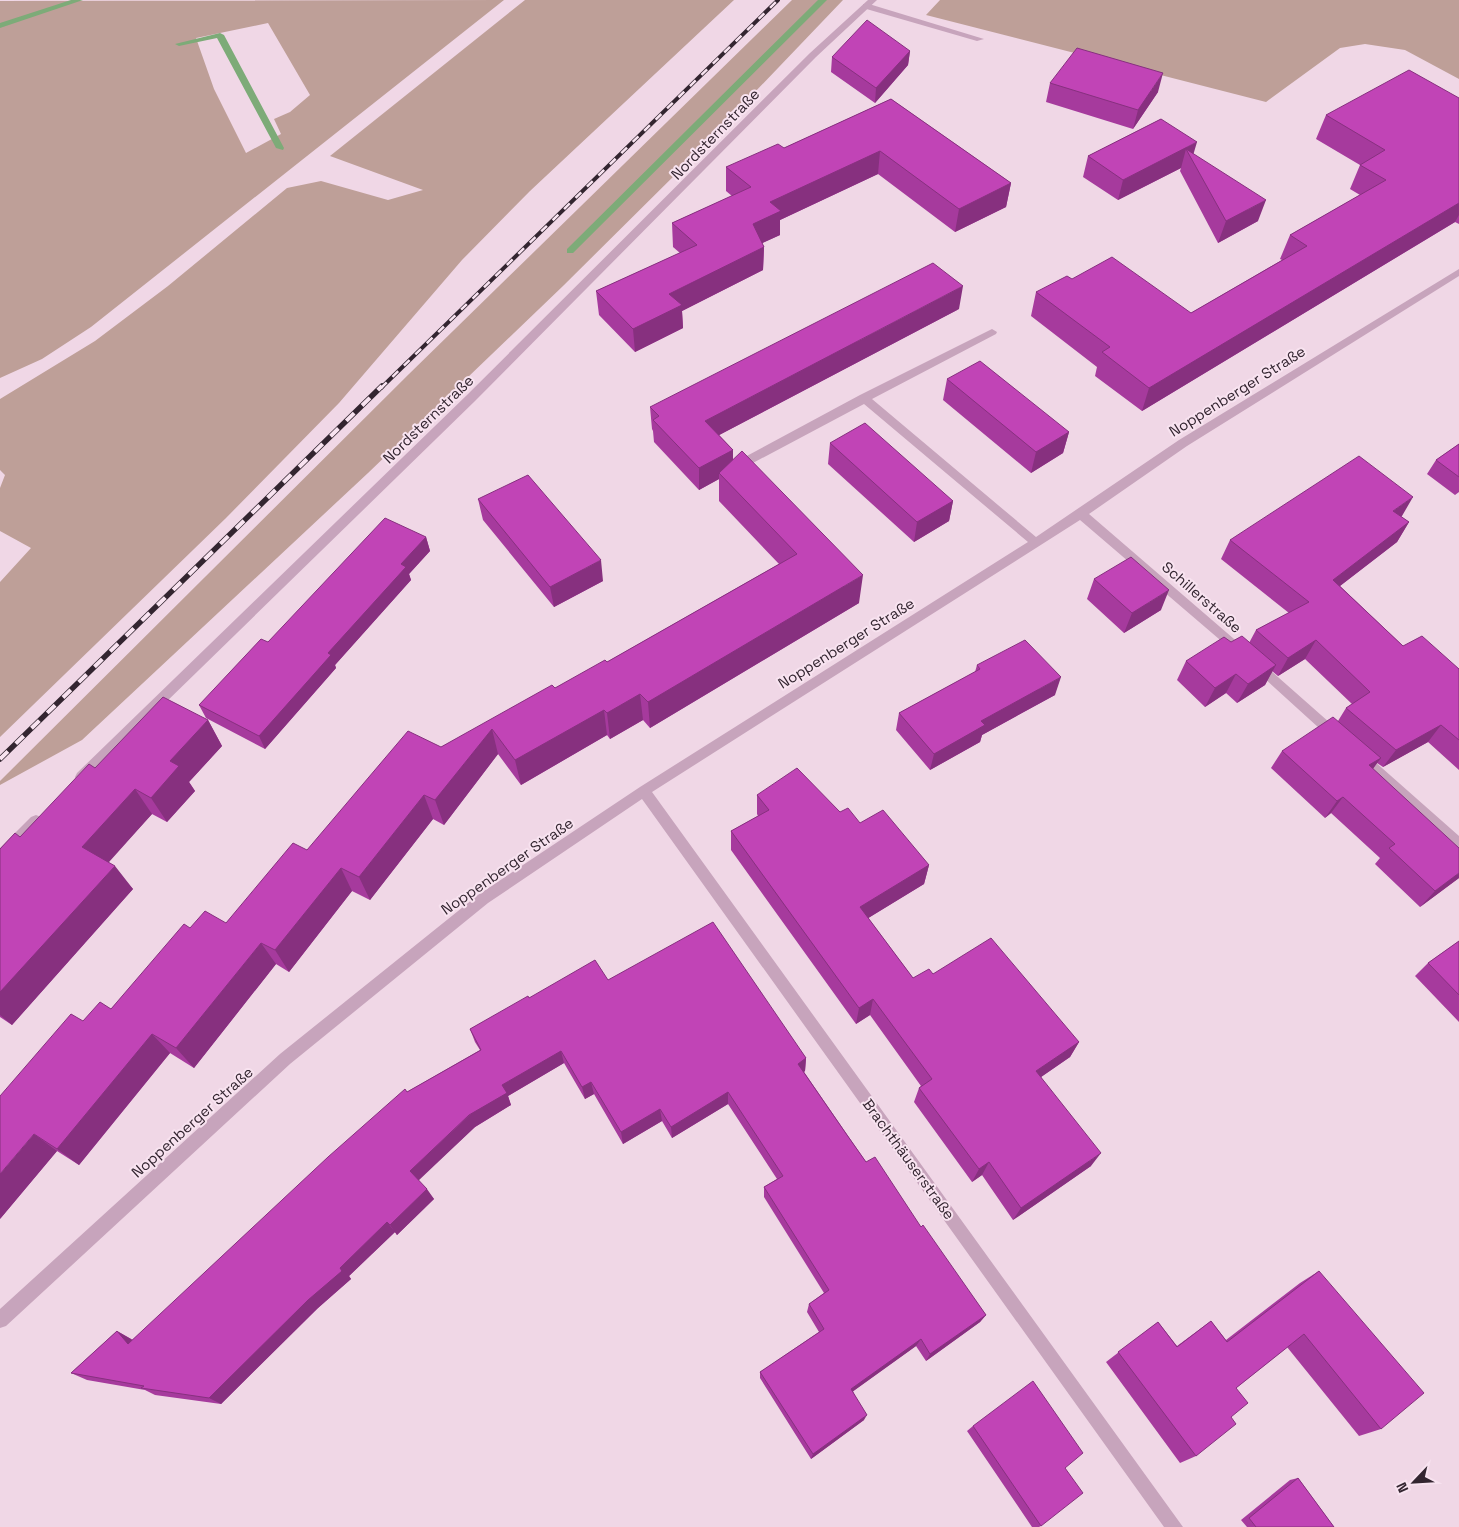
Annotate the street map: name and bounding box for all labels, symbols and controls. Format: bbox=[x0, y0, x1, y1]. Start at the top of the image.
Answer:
street label: Nordsternstraße bbox=[667, 84, 763, 184]
street label: Noppenberger Straße bbox=[1165, 341, 1309, 441]
street label: Nordsternstraße bbox=[378, 371, 478, 467]
street label: Schillerstraße bbox=[1158, 557, 1246, 637]
street label: Noppenberger Straße bbox=[774, 593, 918, 693]
street label: Noppenberger Straße bbox=[437, 813, 577, 919]
street label: Noppenberger Straße bbox=[127, 1062, 257, 1182]
street label: Brachthäuserstraße bbox=[859, 1095, 959, 1223]
north arrow bbox=[1389, 1457, 1439, 1507]
text: N bbox=[1392, 1479, 1412, 1496]

